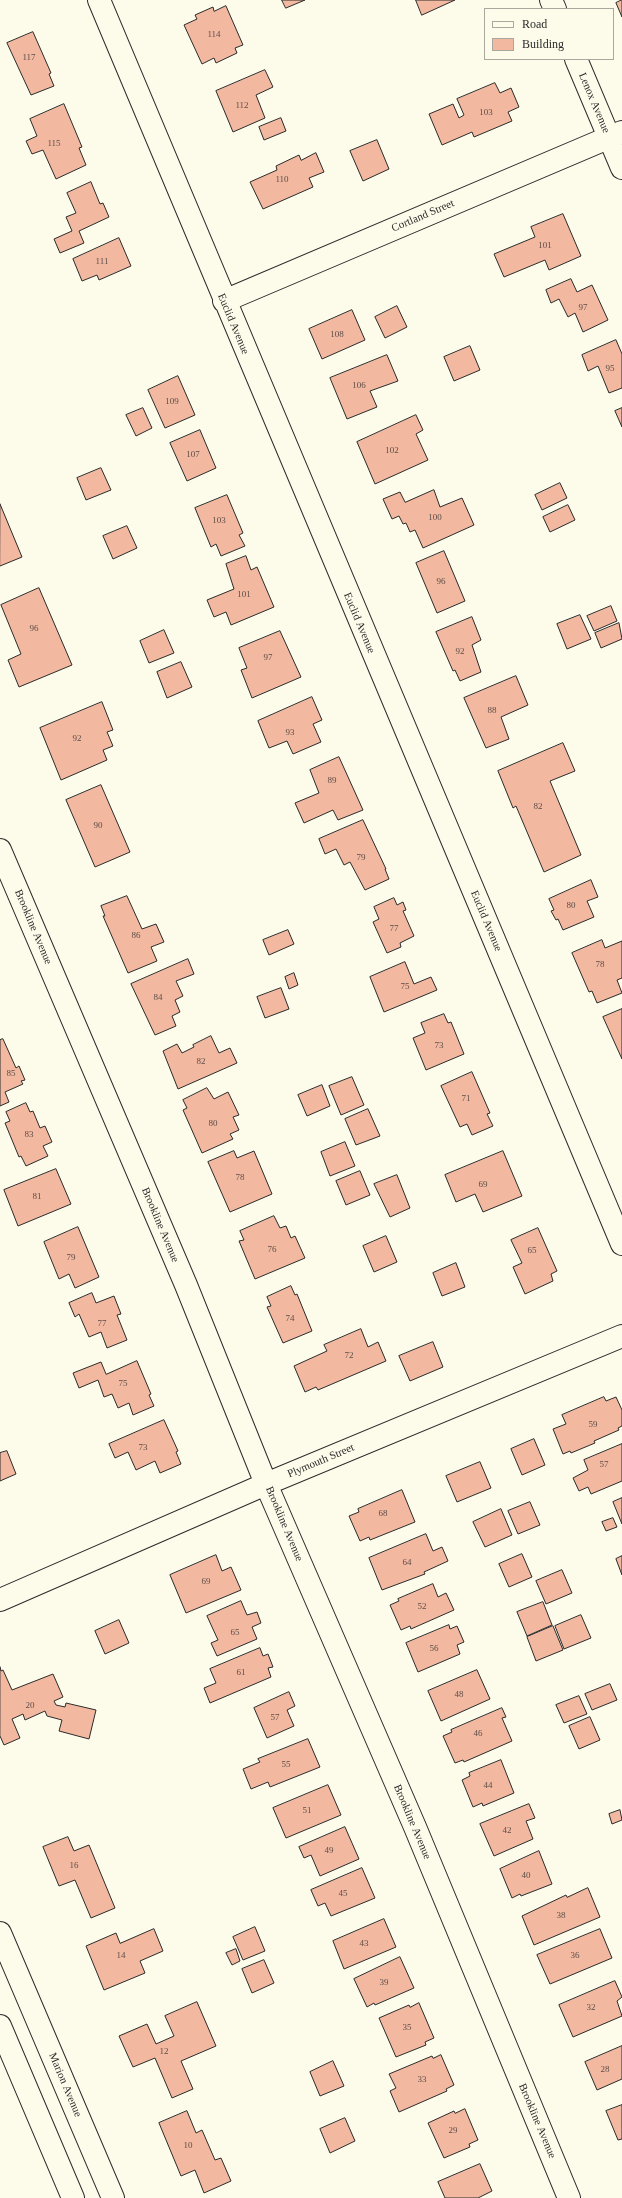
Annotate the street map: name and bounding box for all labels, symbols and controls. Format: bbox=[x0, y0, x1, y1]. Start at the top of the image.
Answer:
legend bbox=[484, 8, 614, 60]
text: Road bbox=[522, 17, 547, 31]
house number: 114 bbox=[207, 30, 221, 40]
text: Building bbox=[522, 37, 564, 51]
house number: 117 bbox=[22, 53, 36, 63]
street label: Lenox Avenue bbox=[575, 71, 613, 135]
house number: 112 bbox=[235, 101, 249, 111]
house number: 103 bbox=[479, 108, 493, 118]
house number: 115 bbox=[47, 139, 61, 149]
house number: 110 bbox=[275, 175, 289, 185]
street label: Cortland Street bbox=[390, 197, 456, 235]
house number: 101 bbox=[538, 241, 552, 251]
house number: 111 bbox=[96, 257, 108, 267]
street label: Euclid Avenue bbox=[214, 292, 252, 356]
house number: 97 bbox=[578, 303, 588, 313]
house number: 108 bbox=[330, 330, 344, 340]
house number: 95 bbox=[606, 364, 614, 374]
house number: 106 bbox=[352, 381, 366, 391]
house number: 109 bbox=[165, 397, 179, 407]
house number: 102 bbox=[385, 446, 399, 456]
house number: 107 bbox=[186, 450, 200, 460]
house number: 100 bbox=[428, 513, 442, 523]
house number: 103 bbox=[212, 516, 226, 526]
house number: 96 bbox=[436, 577, 446, 587]
house number: 101 bbox=[237, 590, 251, 600]
street label: Euclid Avenue bbox=[340, 591, 378, 655]
house number: 96 bbox=[30, 624, 38, 634]
house number: 92 bbox=[456, 647, 464, 657]
house number: 97 bbox=[264, 653, 272, 663]
house number: 88 bbox=[488, 706, 496, 716]
house number: 93 bbox=[286, 728, 294, 738]
house number: 92 bbox=[72, 734, 82, 744]
house number: 89 bbox=[328, 776, 336, 786]
house number: 82 bbox=[534, 802, 542, 812]
house number: 90 bbox=[94, 821, 102, 831]
house number: 79 bbox=[356, 853, 366, 863]
street label: Brookline Avenue bbox=[11, 888, 55, 966]
street label: Euclid Avenue bbox=[467, 889, 505, 953]
house number: 80 bbox=[566, 901, 576, 911]
house number: 77 bbox=[390, 924, 398, 934]
house number: 86 bbox=[132, 931, 140, 941]
house number: 78 bbox=[596, 960, 604, 970]
house number: 75 bbox=[400, 982, 410, 992]
house number: 84 bbox=[154, 993, 162, 1003]
house number: 73 bbox=[434, 1041, 444, 1051]
house number: 82 bbox=[196, 1057, 206, 1067]
house number: 85 bbox=[6, 1069, 16, 1079]
house number: 71 bbox=[462, 1094, 470, 1104]
house number: 80 bbox=[208, 1119, 218, 1129]
house number: 83 bbox=[24, 1130, 34, 1140]
house number: 78 bbox=[236, 1173, 244, 1183]
house number: 69 bbox=[478, 1180, 488, 1190]
street label: Brookline Avenue bbox=[138, 1186, 182, 1264]
house number: 81 bbox=[32, 1192, 42, 1202]
house number: 76 bbox=[268, 1245, 276, 1255]
house number: 65 bbox=[528, 1246, 536, 1256]
house number: 79 bbox=[66, 1253, 76, 1263]
house number: 74 bbox=[286, 1314, 294, 1324]
house number: 77 bbox=[98, 1319, 106, 1329]
house number: 72 bbox=[344, 1351, 354, 1361]
house number: 75 bbox=[118, 1379, 128, 1389]
house number: 59 bbox=[588, 1420, 598, 1430]
street label: Plymouth Street bbox=[286, 1441, 356, 1481]
house number: 73 bbox=[138, 1443, 148, 1453]
house number: 57 bbox=[600, 1460, 608, 1470]
street label: Brookline Avenue bbox=[262, 1485, 306, 1563]
house number: 68 bbox=[378, 1509, 388, 1519]
house number: 64 bbox=[402, 1558, 412, 1568]
house number: 69 bbox=[202, 1577, 210, 1587]
house number: 52 bbox=[418, 1602, 426, 1612]
house number: 65 bbox=[230, 1628, 240, 1638]
house number: 56 bbox=[430, 1644, 438, 1654]
house number: 61 bbox=[236, 1668, 246, 1678]
house number: 48 bbox=[454, 1690, 464, 1700]
house number: 20 bbox=[26, 1701, 34, 1711]
house number: 57 bbox=[270, 1713, 280, 1723]
house number: 46 bbox=[474, 1729, 482, 1739]
house number: 55 bbox=[282, 1760, 290, 1770]
house number: 44 bbox=[484, 1781, 492, 1791]
street label: Brookline Avenue bbox=[390, 1783, 434, 1861]
house number: 51 bbox=[302, 1806, 312, 1816]
house number: 42 bbox=[502, 1826, 512, 1836]
house number: 49 bbox=[324, 1846, 334, 1856]
house number: 16 bbox=[70, 1861, 78, 1871]
house number: 40 bbox=[522, 1871, 530, 1881]
house number: 45 bbox=[338, 1889, 348, 1899]
house number: 38 bbox=[556, 1911, 566, 1921]
house number: 43 bbox=[360, 1939, 368, 1949]
house number: 14 bbox=[116, 1951, 126, 1961]
house number: 36 bbox=[570, 1951, 580, 1961]
house number: 39 bbox=[380, 1978, 388, 1988]
house number: 32 bbox=[586, 2003, 596, 2013]
house number: 35 bbox=[402, 2023, 412, 2033]
house number: 12 bbox=[160, 2047, 168, 2057]
street label: Marion Avenue bbox=[46, 2051, 84, 2119]
house number: 28 bbox=[600, 2065, 610, 2075]
house number: 33 bbox=[418, 2075, 426, 2085]
street label: Brookline Avenue bbox=[515, 2082, 559, 2160]
house number: 29 bbox=[448, 2126, 458, 2136]
house number: 10 bbox=[184, 2141, 192, 2151]

